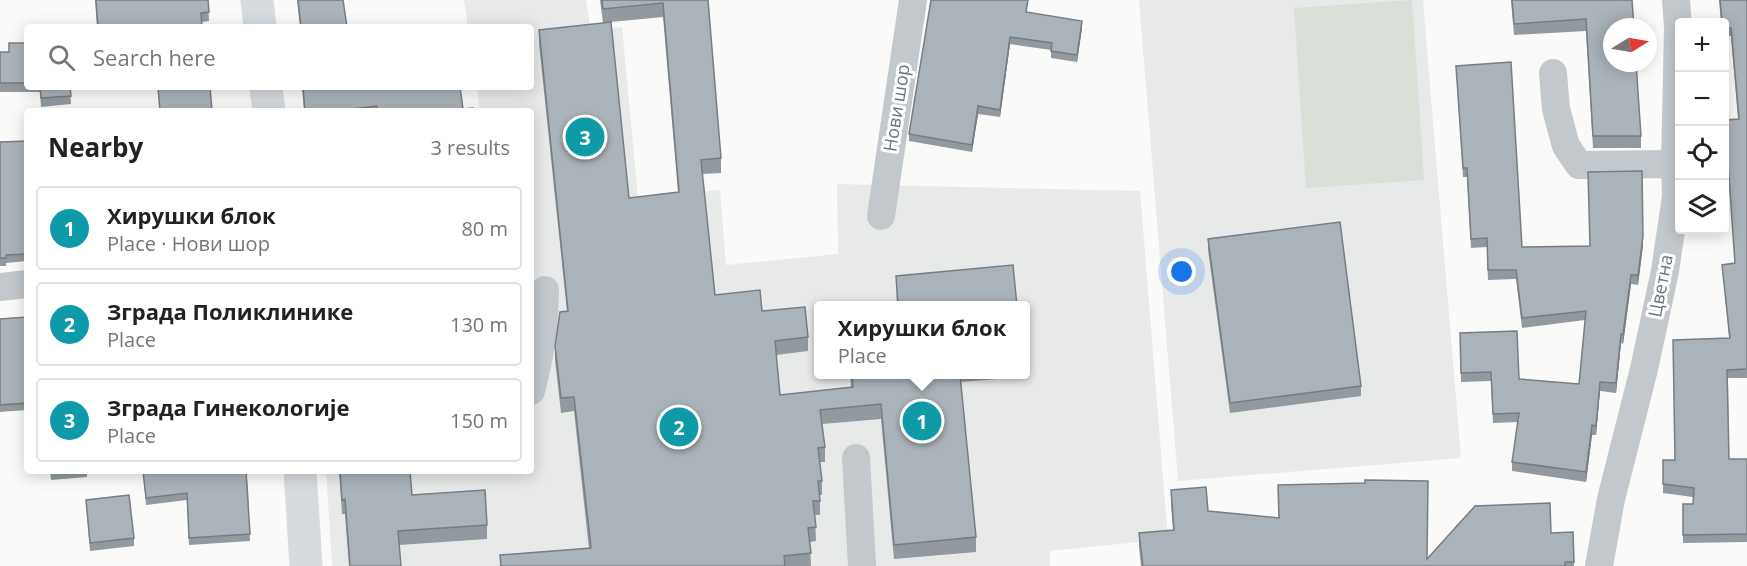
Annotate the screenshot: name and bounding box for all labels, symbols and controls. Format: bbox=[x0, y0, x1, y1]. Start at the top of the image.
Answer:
north arrow bbox=[1603, 18, 1657, 72]
map controls bbox=[1675, 18, 1729, 234]
button: + bbox=[1675, 18, 1729, 72]
search box bbox=[24, 24, 534, 90]
icon: search bbox=[45, 41, 78, 74]
text: Search here bbox=[93, 42, 216, 72]
street label: Нови шор bbox=[877, 62, 915, 153]
button: − bbox=[1675, 72, 1729, 126]
pin: 3 bbox=[566, 114, 604, 160]
button: locate bbox=[1675, 126, 1729, 180]
text: Nearby bbox=[48, 129, 143, 165]
text: 3 results bbox=[430, 134, 510, 161]
button: layers bbox=[1675, 180, 1729, 234]
text: Хирушки блок bbox=[107, 200, 276, 230]
text: 1 bbox=[64, 215, 75, 242]
text: 80 m bbox=[461, 215, 508, 242]
text: Place · Нови шор bbox=[107, 230, 270, 257]
street label: Цветна bbox=[1642, 252, 1678, 319]
your location bbox=[1167, 257, 1196, 286]
text: Зграда Поликлинике bbox=[107, 296, 353, 326]
popup bbox=[814, 301, 1030, 379]
text: 2 bbox=[64, 311, 75, 338]
text: 130 m bbox=[450, 311, 508, 338]
text: Хирушки блок bbox=[838, 312, 1006, 342]
text: Place bbox=[107, 326, 156, 353]
text: Place bbox=[838, 342, 887, 369]
text: Зграда Гинекологије bbox=[107, 392, 349, 422]
pin: 1 bbox=[902, 398, 942, 444]
pin: 2 bbox=[660, 404, 698, 450]
text: 3 bbox=[64, 407, 75, 434]
text: 150 m bbox=[450, 407, 508, 434]
text: Place bbox=[107, 422, 156, 449]

